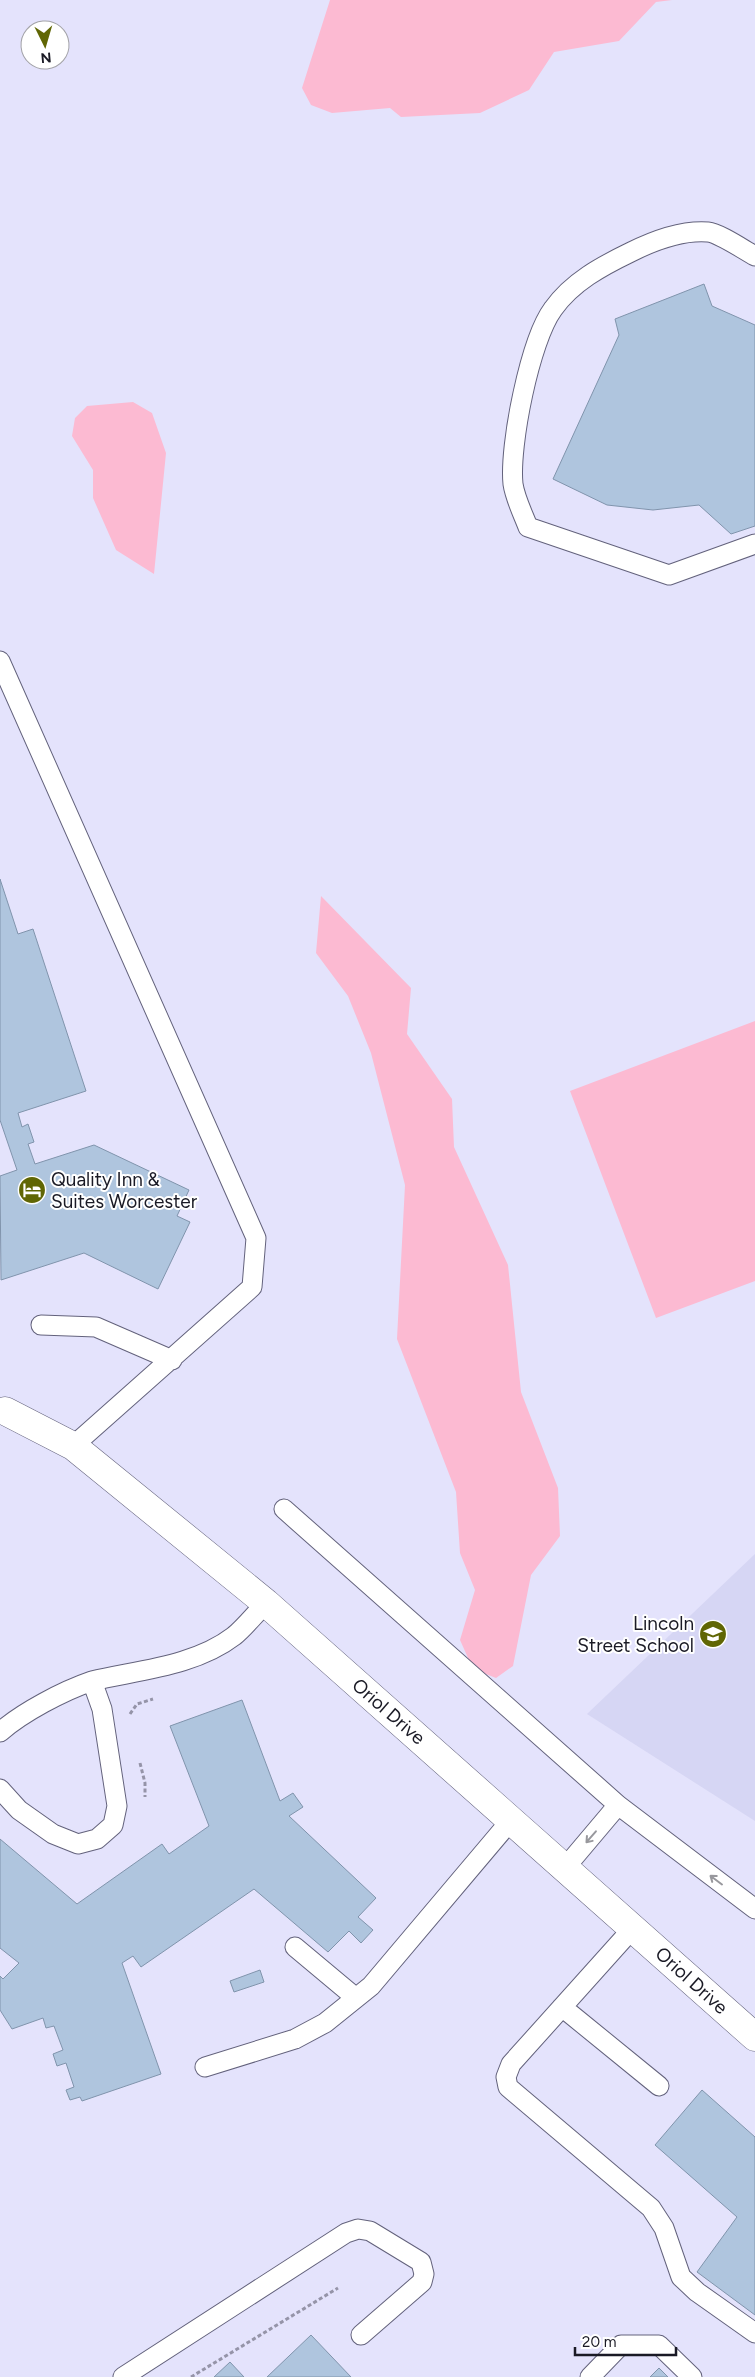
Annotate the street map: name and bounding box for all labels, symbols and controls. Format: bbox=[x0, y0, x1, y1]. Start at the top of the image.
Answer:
north arrow bbox=[20, 20, 70, 70]
text: N bbox=[40, 49, 52, 66]
place label: Quality Inn & Suites Worcester bbox=[51, 1168, 198, 1213]
hotel icon: Quality Inn & Suites Worcester bbox=[17, 1175, 47, 1205]
place label: Lincoln Street School bbox=[577, 1612, 694, 1657]
school or university icon: Lincoln Street School bbox=[698, 1619, 728, 1649]
street label: Oriol Drive bbox=[347, 1673, 430, 1749]
one-way arrow bbox=[585, 1830, 597, 1843]
one-way arrow bbox=[710, 1874, 723, 1885]
street label: Oriol Drive bbox=[651, 1942, 733, 2019]
scale bar bbox=[575, 2324, 676, 2356]
text: 20 m bbox=[582, 2333, 616, 2351]

